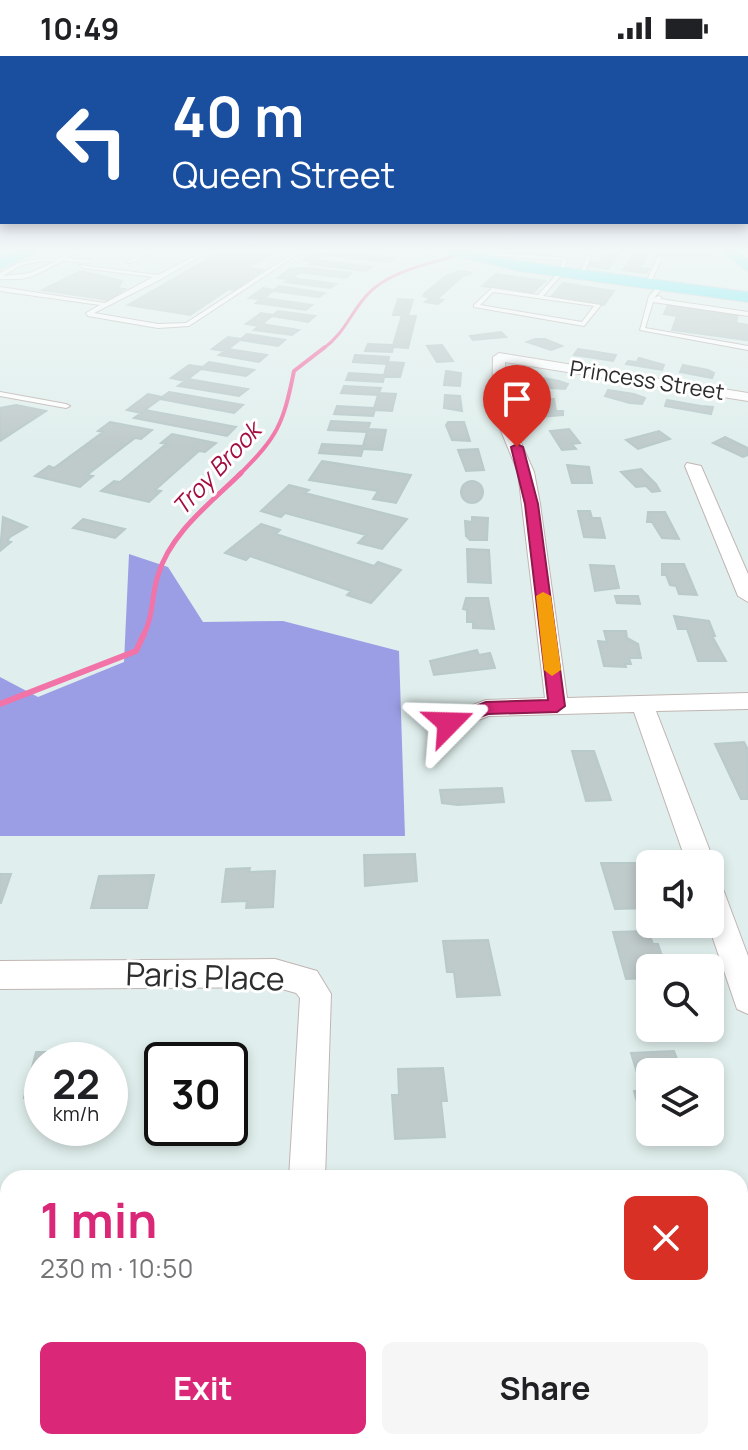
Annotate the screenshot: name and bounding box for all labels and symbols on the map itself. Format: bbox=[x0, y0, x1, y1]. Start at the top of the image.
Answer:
street label: Princess Street bbox=[568, 353, 727, 407]
pin bbox=[483, 365, 551, 447]
water label: Troy Brook bbox=[164, 412, 270, 522]
position arrow bbox=[407, 681, 491, 765]
street label: Paris Place bbox=[125, 951, 285, 1001]
speed limit sign: 30 bbox=[144, 1042, 248, 1146]

